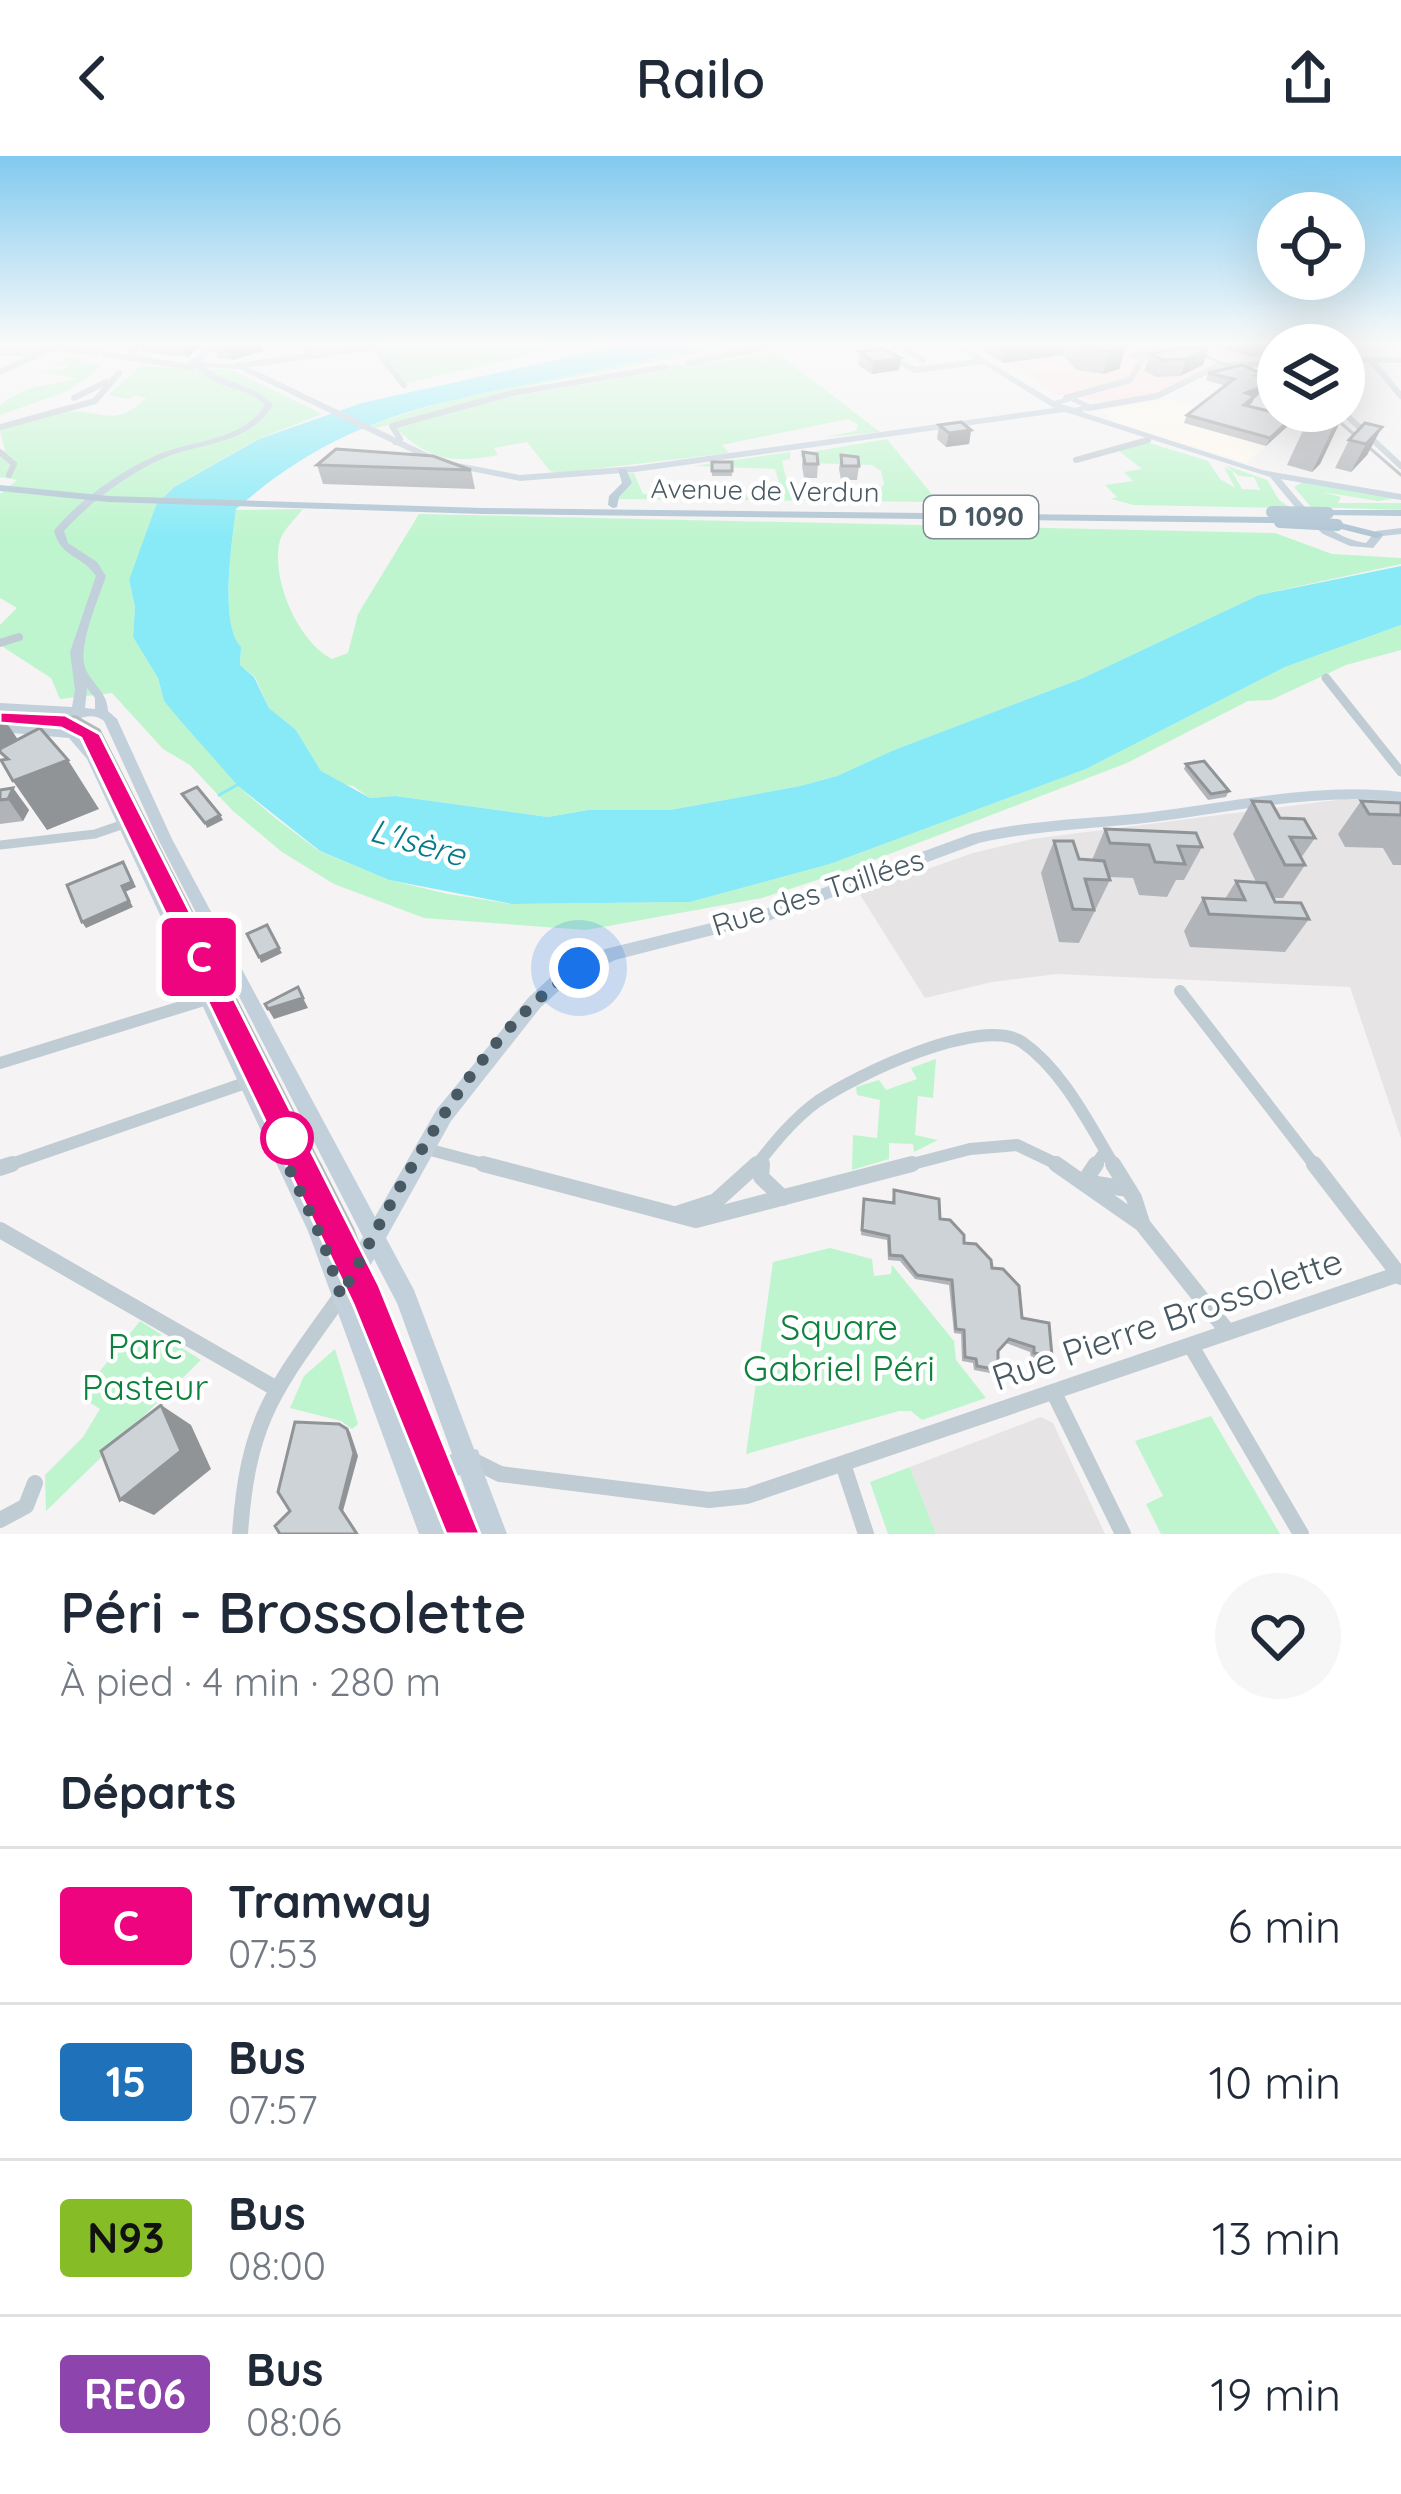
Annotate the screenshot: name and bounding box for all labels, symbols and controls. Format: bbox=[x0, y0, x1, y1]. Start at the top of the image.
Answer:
text: Railo bbox=[636, 44, 765, 112]
icon: back bbox=[60, 45, 126, 111]
icon: share bbox=[1275, 45, 1341, 111]
map controls bbox=[1257, 192, 1365, 432]
button: locate bbox=[1257, 192, 1365, 300]
button: layers bbox=[1257, 324, 1365, 432]
street label: Avenue de Verdun bbox=[650, 471, 880, 509]
road number: D 1090 bbox=[924, 496, 1038, 538]
water label: L'Isère bbox=[366, 808, 472, 875]
street label: Rue des Taillées bbox=[707, 840, 928, 944]
line badge: C bbox=[160, 918, 238, 996]
text: C bbox=[186, 930, 212, 983]
your location bbox=[549, 938, 609, 998]
unlabelled marker bbox=[262, 1113, 312, 1163]
street label: Rue Pierre Brossolette bbox=[986, 1237, 1348, 1400]
park label: Square Gabriel Péri bbox=[743, 1304, 935, 1390]
park label: Parc Pasteur bbox=[82, 1323, 208, 1409]
button: heart bbox=[1215, 1573, 1341, 1699]
text: Péri - Brossolette bbox=[60, 1576, 527, 1647]
text: À pied · 4 min · 280 m bbox=[60, 1657, 441, 1706]
text: Départs bbox=[60, 1764, 236, 1820]
text: Tramway bbox=[228, 1873, 432, 1929]
text: 6 min bbox=[1228, 1898, 1341, 1954]
text: C bbox=[113, 1899, 139, 1952]
text: 07:53 bbox=[228, 1929, 318, 1978]
text: Bus bbox=[228, 2029, 306, 2085]
text: 10 min bbox=[1209, 2054, 1341, 2110]
text: 15 bbox=[106, 2055, 146, 2108]
text: 07:57 bbox=[228, 2085, 318, 2134]
text: Bus bbox=[228, 2185, 306, 2241]
text: 13 min bbox=[1212, 2210, 1341, 2266]
text: N93 bbox=[87, 2211, 165, 2264]
text: 08:00 bbox=[228, 2241, 326, 2290]
text: Bus bbox=[246, 2341, 324, 2397]
text: 19 min bbox=[1210, 2366, 1341, 2422]
text: RE06 bbox=[84, 2367, 186, 2420]
text: 08:06 bbox=[246, 2397, 342, 2446]

